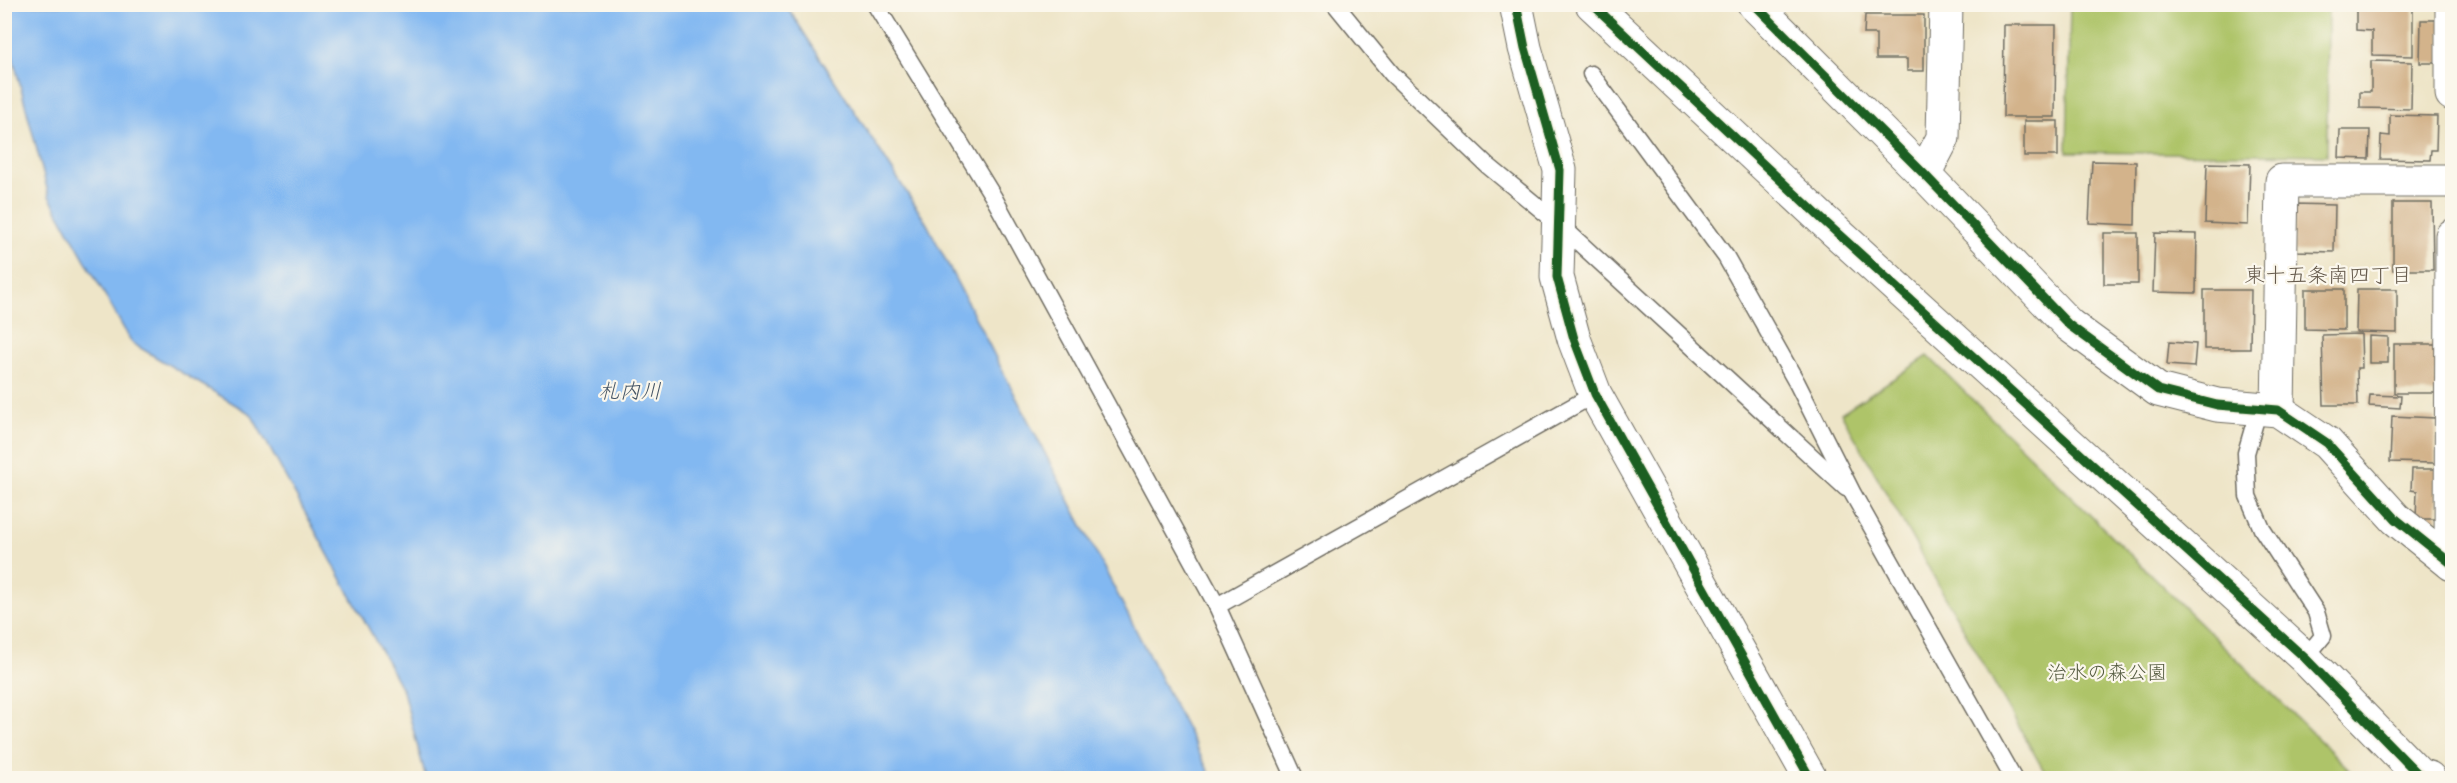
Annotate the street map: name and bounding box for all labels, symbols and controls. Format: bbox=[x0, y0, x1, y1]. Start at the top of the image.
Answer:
district label: 東十五条南四丁目 bbox=[2244, 263, 2412, 293]
water label: 札内川 bbox=[599, 379, 662, 409]
park label: 治水の森公園 bbox=[2047, 661, 2167, 689]

